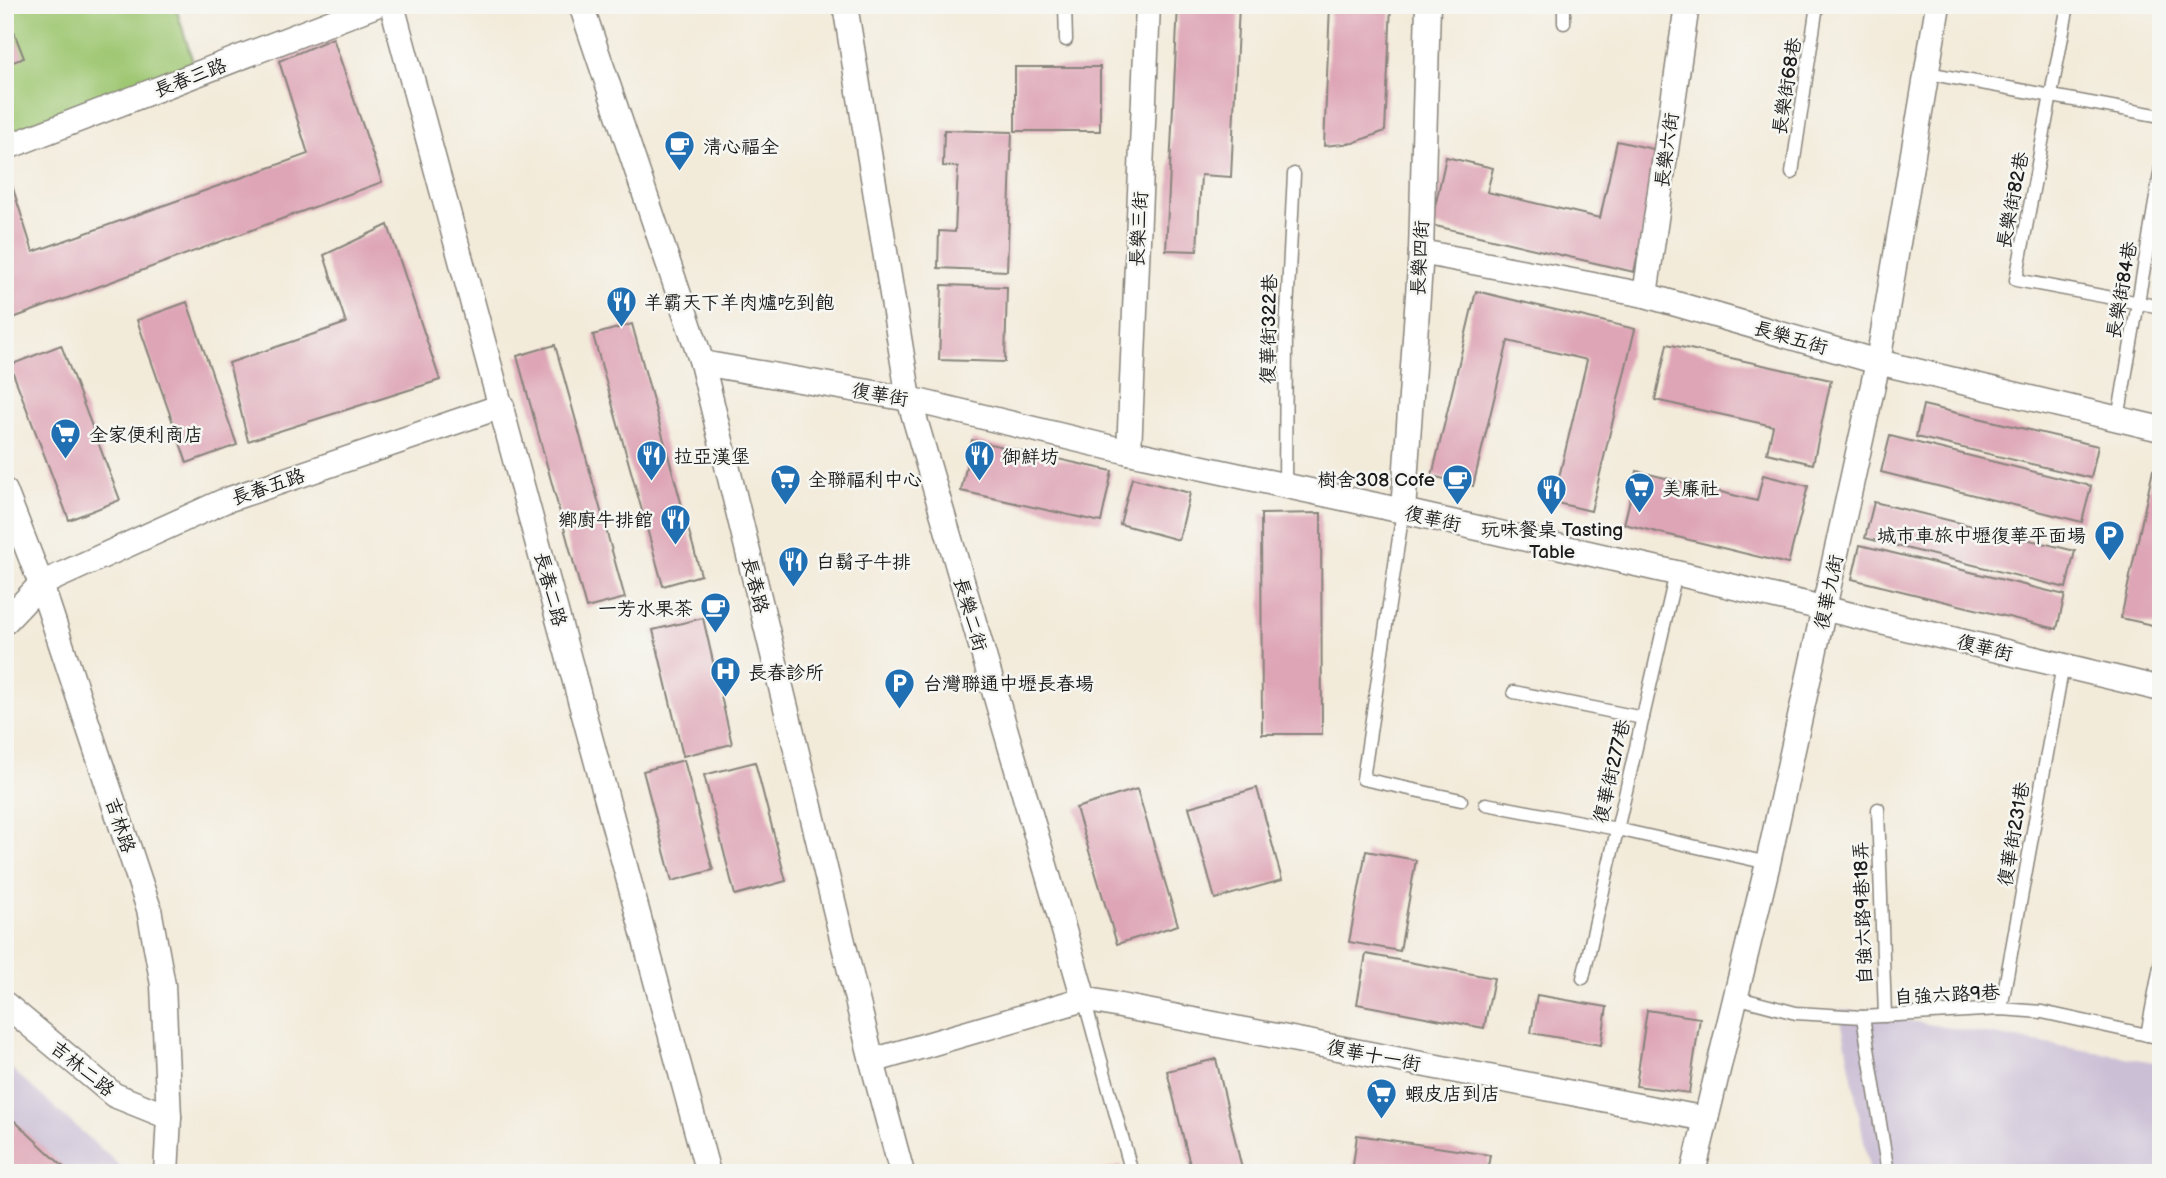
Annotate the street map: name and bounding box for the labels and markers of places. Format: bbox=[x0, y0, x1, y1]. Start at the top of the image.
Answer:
cafe icon: 清心福全 bbox=[663, 129, 697, 173]
place label: 清心福全 bbox=[703, 136, 779, 159]
restaurant icon: 羊霸天下羊肉爐吃到飽 bbox=[604, 285, 638, 329]
place label: 羊霸天下羊肉爐吃到飽 bbox=[644, 292, 834, 315]
supermarket icon: 全家便利商店 bbox=[49, 417, 83, 461]
place label: 全家便利商店 bbox=[89, 424, 203, 447]
restaurant icon: 拉亞漢堡 bbox=[634, 439, 668, 483]
restaurant icon: 御鮮坊 bbox=[962, 439, 996, 483]
place label: 拉亞漢堡 bbox=[674, 446, 750, 469]
place label: 御鮮坊 bbox=[1002, 446, 1059, 469]
supermarket icon: 全聯福利中心 bbox=[768, 462, 802, 506]
cafe icon: 樹舍308 Cofe bbox=[1441, 462, 1475, 506]
place label: 全聯福利中心 bbox=[808, 469, 922, 492]
place label: 樹舍308 Cofe bbox=[1317, 469, 1435, 492]
supermarket icon: 美廉社 bbox=[1622, 471, 1656, 515]
restaurant icon: 玩味餐桌 Tasting Table bbox=[1535, 473, 1569, 517]
place label: 美廉社 bbox=[1662, 478, 1719, 501]
restaurant icon: 鄉廚牛排館 bbox=[659, 502, 693, 546]
place label: 鄉廚牛排館 bbox=[558, 509, 653, 532]
parking icon: 城市車旅中壢復華平面場 bbox=[2092, 518, 2126, 562]
place label: 玩味餐桌 Tasting Table bbox=[1481, 519, 1623, 564]
place label: 城市車旅中壢復華平面場 bbox=[1877, 525, 2086, 548]
restaurant icon: 白鬍子牛排 bbox=[776, 544, 810, 588]
place label: 白鬍子牛排 bbox=[816, 551, 911, 574]
cafe icon: 一芳水果茶 bbox=[699, 591, 733, 635]
place label: 一芳水果茶 bbox=[598, 598, 693, 621]
hospital icon: 長春診所 bbox=[708, 655, 742, 699]
place label: 長春診所 bbox=[748, 662, 824, 685]
parking icon: 台灣聯通中壢長春場 bbox=[883, 666, 917, 710]
place label: 台灣聯通中壢長春場 bbox=[923, 673, 1094, 696]
supermarket icon: 蝦皮店到店 bbox=[1365, 1076, 1399, 1120]
place label: 蝦皮店到店 bbox=[1405, 1083, 1500, 1106]

